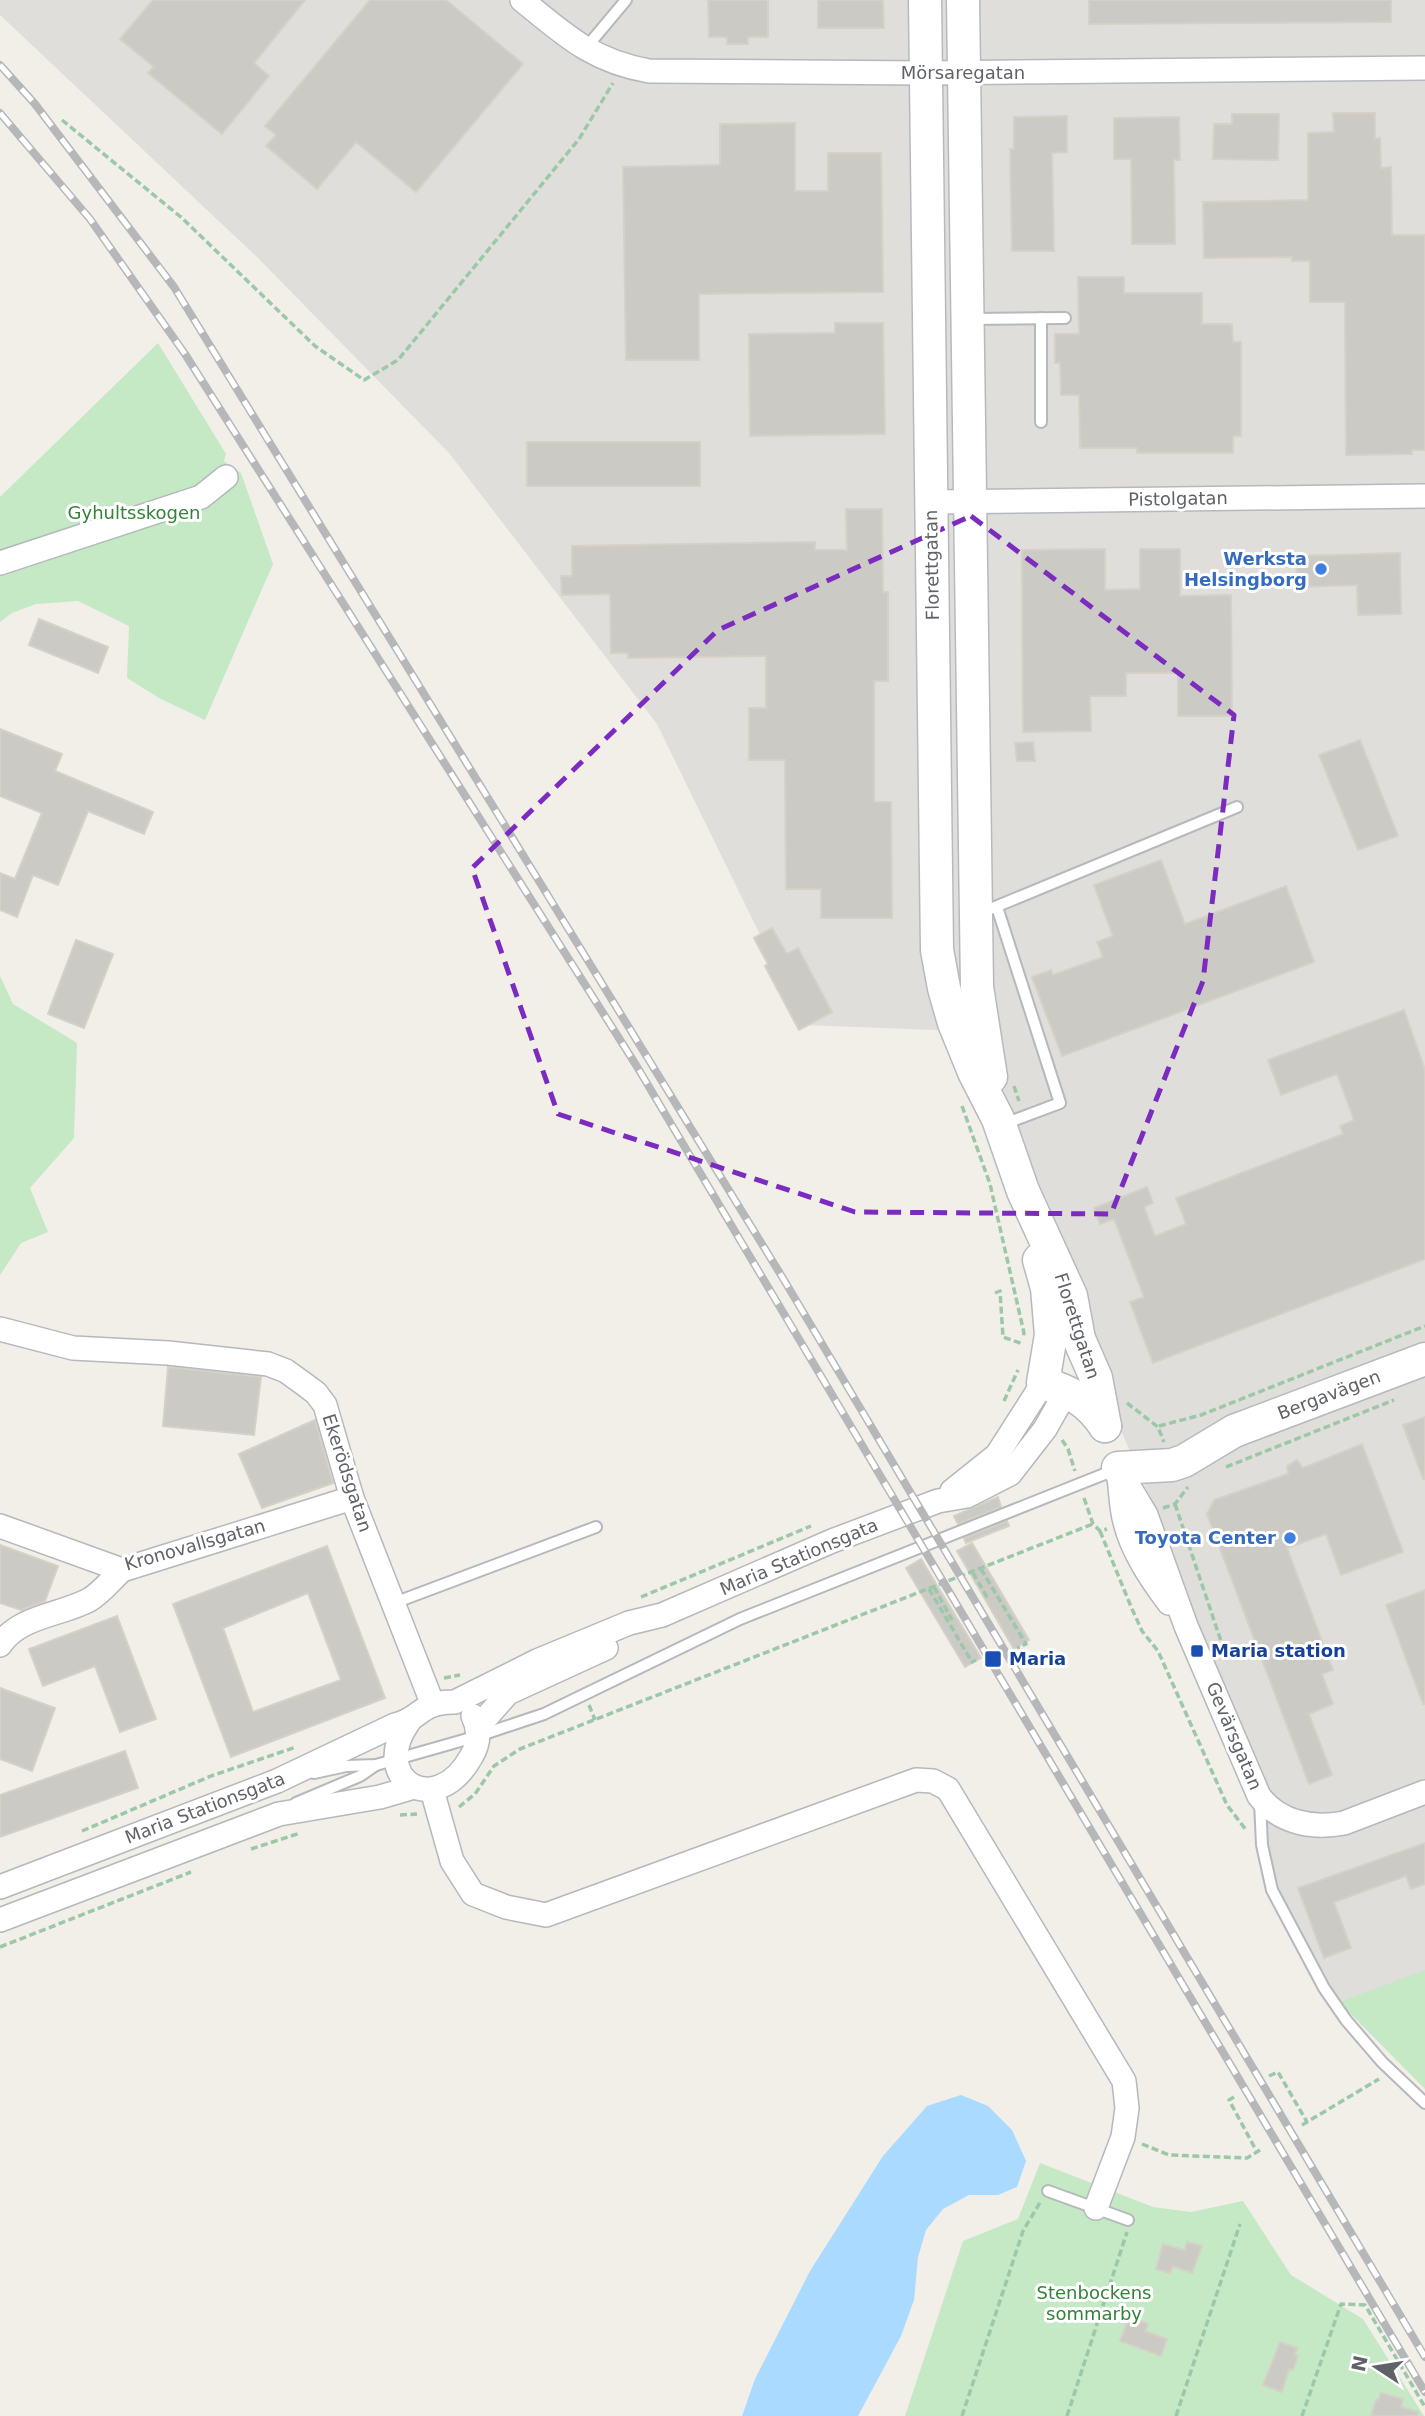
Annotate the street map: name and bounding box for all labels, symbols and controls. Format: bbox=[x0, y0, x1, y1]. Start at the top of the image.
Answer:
street label: Mörsaregatan bbox=[901, 62, 1025, 83]
street label: Pistolgatan bbox=[1128, 487, 1228, 510]
park label: Gyhultsskogen bbox=[68, 502, 200, 523]
street label: Florettgatan bbox=[920, 510, 943, 620]
place label: Werksta Helsingborg bbox=[1184, 548, 1307, 590]
marker: Werksta Helsingborg bbox=[1313, 561, 1329, 577]
street label: Florettgatan bbox=[1050, 1270, 1105, 1382]
street label: Bergavägen bbox=[1274, 1365, 1383, 1424]
street label: Ekerödsgatan bbox=[318, 1411, 376, 1535]
street label: Kronovallsgatan bbox=[122, 1514, 268, 1575]
street label: Maria Stationsgata bbox=[717, 1514, 881, 1599]
place label: Toyota Center bbox=[1135, 1527, 1276, 1548]
marker: Toyota Center bbox=[1282, 1530, 1298, 1546]
place label: Maria station bbox=[1211, 1640, 1346, 1661]
marker: Maria station bbox=[1189, 1643, 1205, 1659]
place label: Maria bbox=[1009, 1648, 1066, 1669]
marker: Maria bbox=[983, 1649, 1003, 1669]
street label: Gevärsgatan bbox=[1202, 1679, 1267, 1793]
street label: Maria Stationsgata bbox=[122, 1767, 288, 1848]
park label: Stenbockens sommarby bbox=[1037, 2282, 1151, 2324]
north arrow bbox=[1341, 2332, 1411, 2402]
text: N bbox=[1347, 2353, 1372, 2374]

